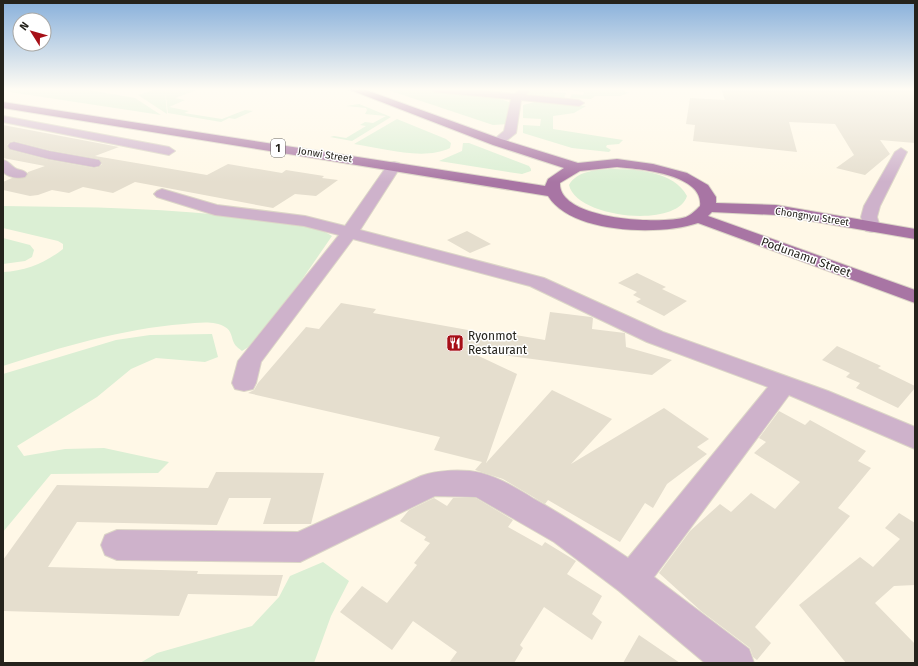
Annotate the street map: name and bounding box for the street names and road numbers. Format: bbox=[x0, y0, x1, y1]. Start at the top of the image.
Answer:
road number: 1 bbox=[271, 139, 285, 157]
street label: Jonwi Street bbox=[297, 145, 353, 165]
street label: Chongnyu Street bbox=[774, 205, 850, 229]
street label: Podunamu Street bbox=[759, 234, 853, 280]

